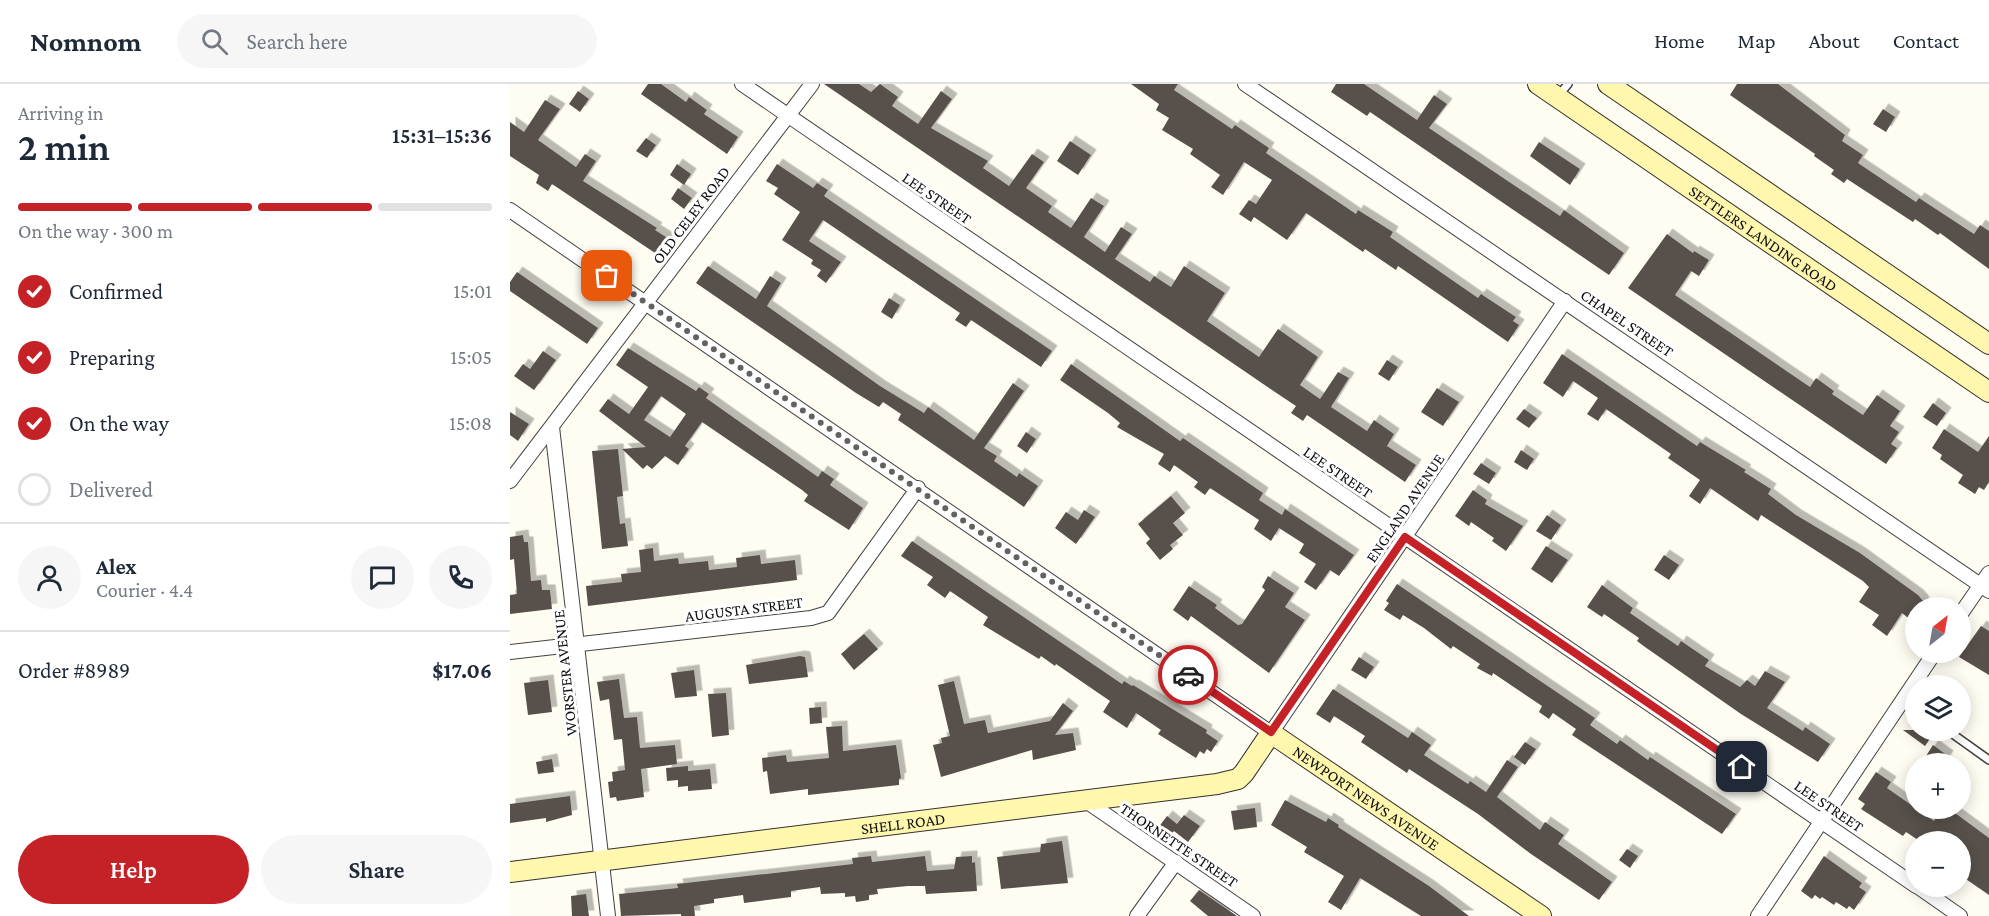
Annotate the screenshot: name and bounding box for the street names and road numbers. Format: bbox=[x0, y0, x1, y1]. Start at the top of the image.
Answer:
street label: OLD CELEY ROAD bbox=[649, 163, 733, 267]
street label: LEE STREET bbox=[899, 169, 975, 227]
street label: SETTLERS LANDING ROAD bbox=[1686, 182, 1841, 294]
street label: CHAPEL STREET bbox=[1578, 286, 1677, 360]
street label: LEE STREET bbox=[1300, 443, 1376, 501]
street label: ENGLAND AVENUE bbox=[1362, 450, 1448, 565]
street label: AUGUSTA STREET bbox=[684, 593, 804, 625]
street label: WORSTER AVENUE bbox=[550, 609, 580, 737]
street label: NEWPORT NEWS AVENUE bbox=[1290, 742, 1443, 853]
street label: LEE STREET bbox=[1791, 777, 1867, 835]
street label: THORNETTE STREET bbox=[1117, 799, 1241, 891]
street label: SHELL ROAD bbox=[860, 809, 946, 837]

